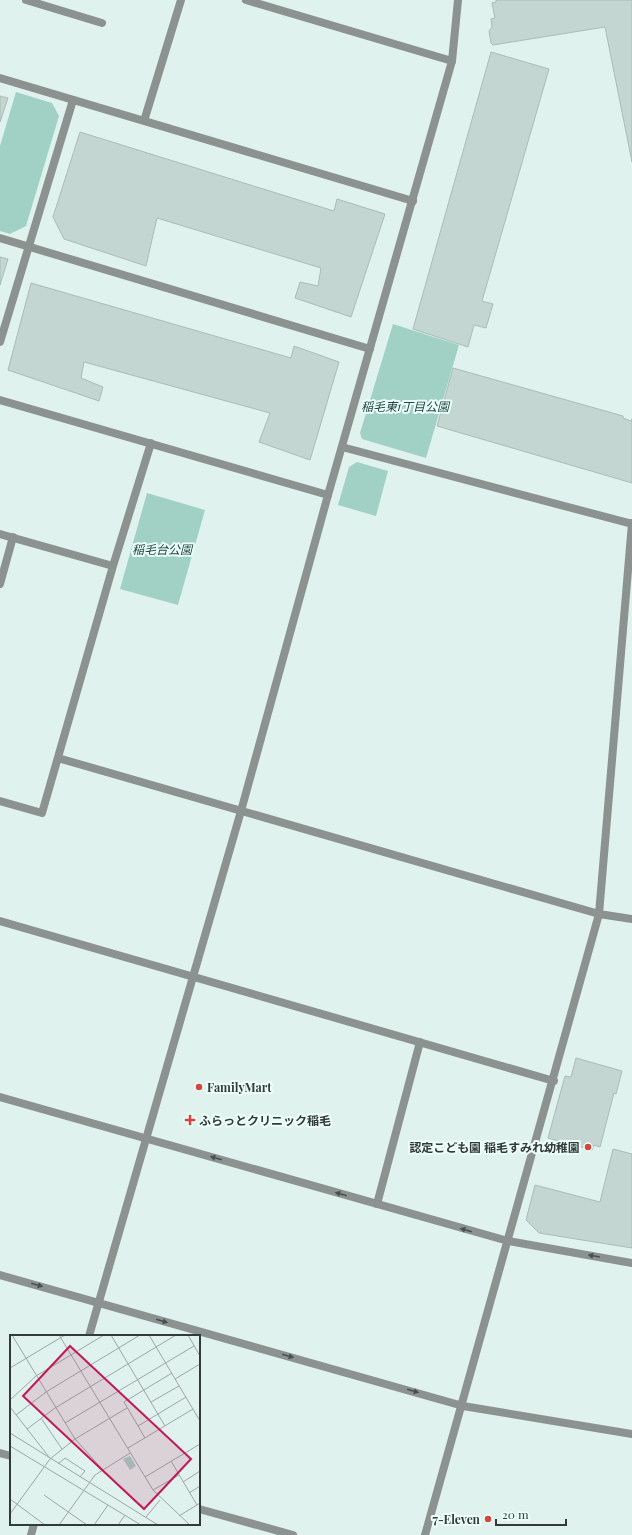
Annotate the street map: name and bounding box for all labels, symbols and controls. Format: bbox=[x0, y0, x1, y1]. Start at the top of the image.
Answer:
park label: 稲毛東1丁目公園 bbox=[361, 398, 451, 414]
park label: 稲毛台公園 bbox=[132, 541, 194, 557]
place label: FamilyMart bbox=[207, 1079, 272, 1095]
marker: FamilyMart bbox=[194, 1082, 204, 1092]
place label: ふらっとクリニック稲毛 bbox=[199, 1112, 331, 1128]
marker: ふらっとクリニック稲毛 bbox=[184, 1114, 196, 1126]
place label: 認定こども園 稲毛すみれ幼稚園 bbox=[409, 1139, 580, 1155]
marker: 認定こども園 稲毛すみれ幼稚園 bbox=[583, 1142, 593, 1152]
one-way arrow bbox=[210, 1155, 223, 1161]
one-way arrow bbox=[335, 1191, 347, 1197]
one-way arrow bbox=[460, 1226, 473, 1232]
one-way arrow bbox=[587, 1253, 600, 1259]
one-way arrow bbox=[32, 1282, 44, 1288]
one-way arrow bbox=[157, 1318, 169, 1324]
inset map bbox=[10, 1335, 200, 1525]
one-way arrow bbox=[282, 1353, 294, 1359]
one-way arrow bbox=[406, 1389, 419, 1395]
scale bar bbox=[496, 1501, 566, 1527]
text: 20 m bbox=[502, 1506, 529, 1522]
place label: 7-Eleven bbox=[433, 1511, 481, 1527]
marker: 7-Eleven bbox=[483, 1514, 493, 1524]

